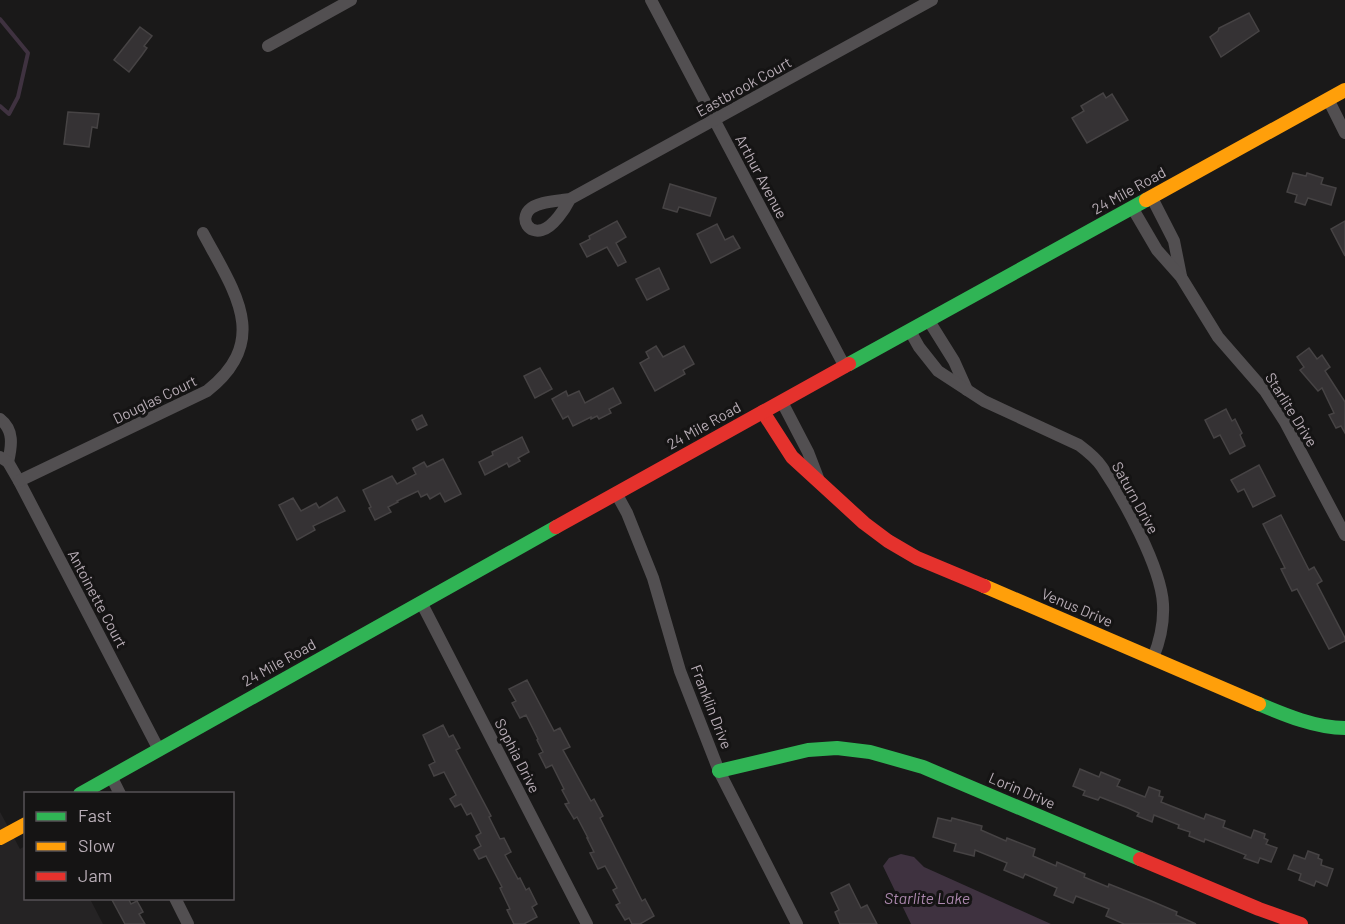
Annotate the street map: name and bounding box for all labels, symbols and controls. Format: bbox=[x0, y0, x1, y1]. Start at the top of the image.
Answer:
street label: Eastbrook Court bbox=[693, 52, 794, 120]
street label: Arthur Avenue bbox=[732, 131, 792, 222]
street label: 24 Mile Road bbox=[1089, 163, 1169, 218]
street label: Starlite Drive bbox=[1262, 369, 1322, 450]
street label: Douglas Court bbox=[110, 371, 200, 427]
street label: 24 Mile Road bbox=[664, 398, 744, 453]
street label: Saturn Drive bbox=[1109, 458, 1163, 537]
street label: Antoinette Court bbox=[64, 546, 131, 651]
street label: Venus Drive bbox=[1039, 584, 1116, 630]
street label: 24 Mile Road bbox=[239, 635, 319, 690]
street label: Franklin Drive bbox=[688, 662, 736, 751]
street label: Sophia Drive bbox=[491, 715, 544, 796]
street label: Lorin Drive bbox=[986, 768, 1058, 812]
legend bbox=[24, 792, 234, 900]
text: Fast bbox=[78, 804, 112, 826]
text: Slow bbox=[78, 834, 115, 856]
text: Jam bbox=[78, 864, 112, 886]
water label: Starlite Lake bbox=[884, 888, 970, 907]

